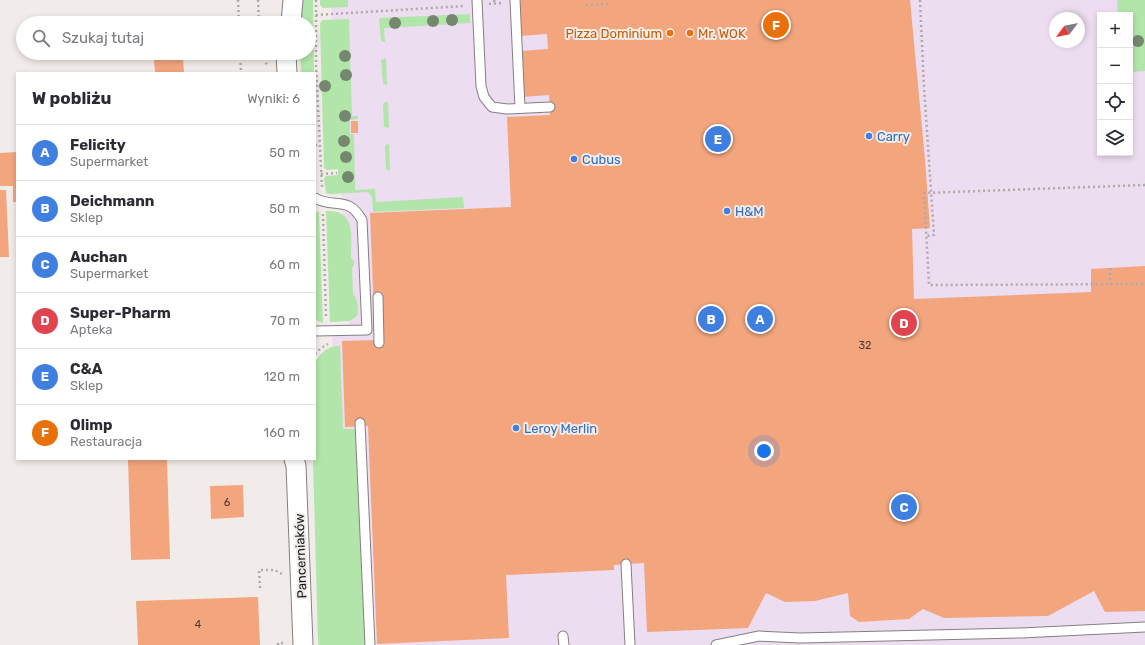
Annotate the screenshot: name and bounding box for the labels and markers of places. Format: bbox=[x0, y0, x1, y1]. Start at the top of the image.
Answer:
pin: F bbox=[763, 10, 789, 40]
place label: Pizza Dominium bbox=[565, 26, 662, 41]
place label: Mr. WOK bbox=[698, 26, 746, 41]
marker: Pizza Dominium bbox=[665, 28, 675, 38]
marker: Mr. WOK bbox=[685, 28, 695, 38]
pin: E bbox=[705, 124, 731, 154]
place label: Carry bbox=[877, 129, 910, 144]
marker: Carry bbox=[864, 131, 874, 141]
place label: Cubus bbox=[582, 152, 621, 167]
marker: Cubus bbox=[569, 154, 579, 164]
place label: H&M bbox=[735, 204, 764, 219]
marker: H&M bbox=[722, 206, 732, 216]
pin: B bbox=[698, 304, 724, 334]
pin: A bbox=[747, 304, 773, 334]
pin: D bbox=[891, 308, 917, 338]
place label: Leroy Merlin bbox=[524, 421, 597, 436]
marker: Leroy Merlin bbox=[511, 423, 521, 433]
pin: C bbox=[891, 492, 917, 522]

